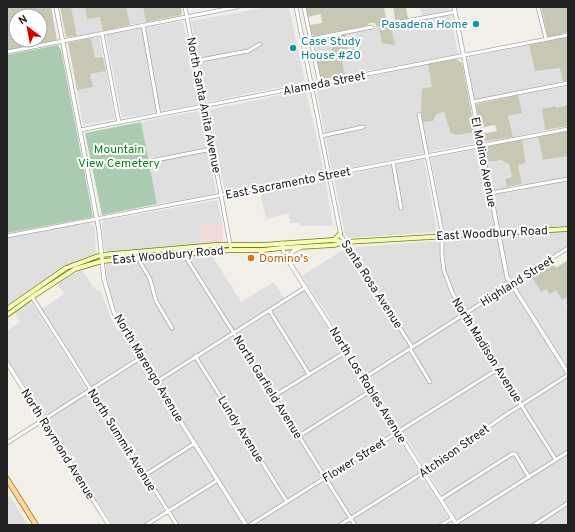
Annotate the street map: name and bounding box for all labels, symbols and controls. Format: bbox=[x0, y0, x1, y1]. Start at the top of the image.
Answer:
north arrow bbox=[8, 8, 48, 48]
text: N bbox=[16, 12, 30, 28]
place label: Pasadena Home bbox=[381, 17, 468, 33]
marker: Pasadena Home bbox=[471, 19, 481, 29]
place label: Case Study House #20 bbox=[301, 34, 361, 64]
street label: North Santa Anita Avenue bbox=[182, 36, 224, 175]
marker: Case Study House #20 bbox=[288, 43, 298, 53]
street label: Alameda Street bbox=[282, 68, 367, 100]
street label: El Molino Avenue bbox=[466, 116, 500, 209]
park label: Mountain View Cemetery bbox=[78, 142, 160, 172]
street label: East Sacramento Street bbox=[224, 164, 352, 204]
street label: East Woodbury Road bbox=[436, 223, 548, 245]
street label: Santa Rosa Avenue bbox=[337, 237, 406, 332]
street label: East Woodbury Road bbox=[112, 243, 224, 269]
place label: Domino's bbox=[259, 251, 309, 267]
marker: Domino's bbox=[246, 253, 256, 263]
street label: Highland Street bbox=[478, 253, 557, 311]
street label: North Madison Avenue bbox=[447, 295, 525, 406]
street label: North Marengo Avenue bbox=[110, 312, 187, 426]
street label: North Los Robles Avenue bbox=[325, 324, 410, 447]
street label: North Garfield Avenue bbox=[229, 333, 306, 442]
street label: North Raymond Avenue bbox=[17, 386, 98, 503]
street label: North Summit Avenue bbox=[83, 386, 159, 495]
street label: Lundy Avenue bbox=[213, 393, 267, 466]
street label: Atchison Street bbox=[416, 421, 493, 482]
street label: Flower Street bbox=[320, 435, 389, 487]

